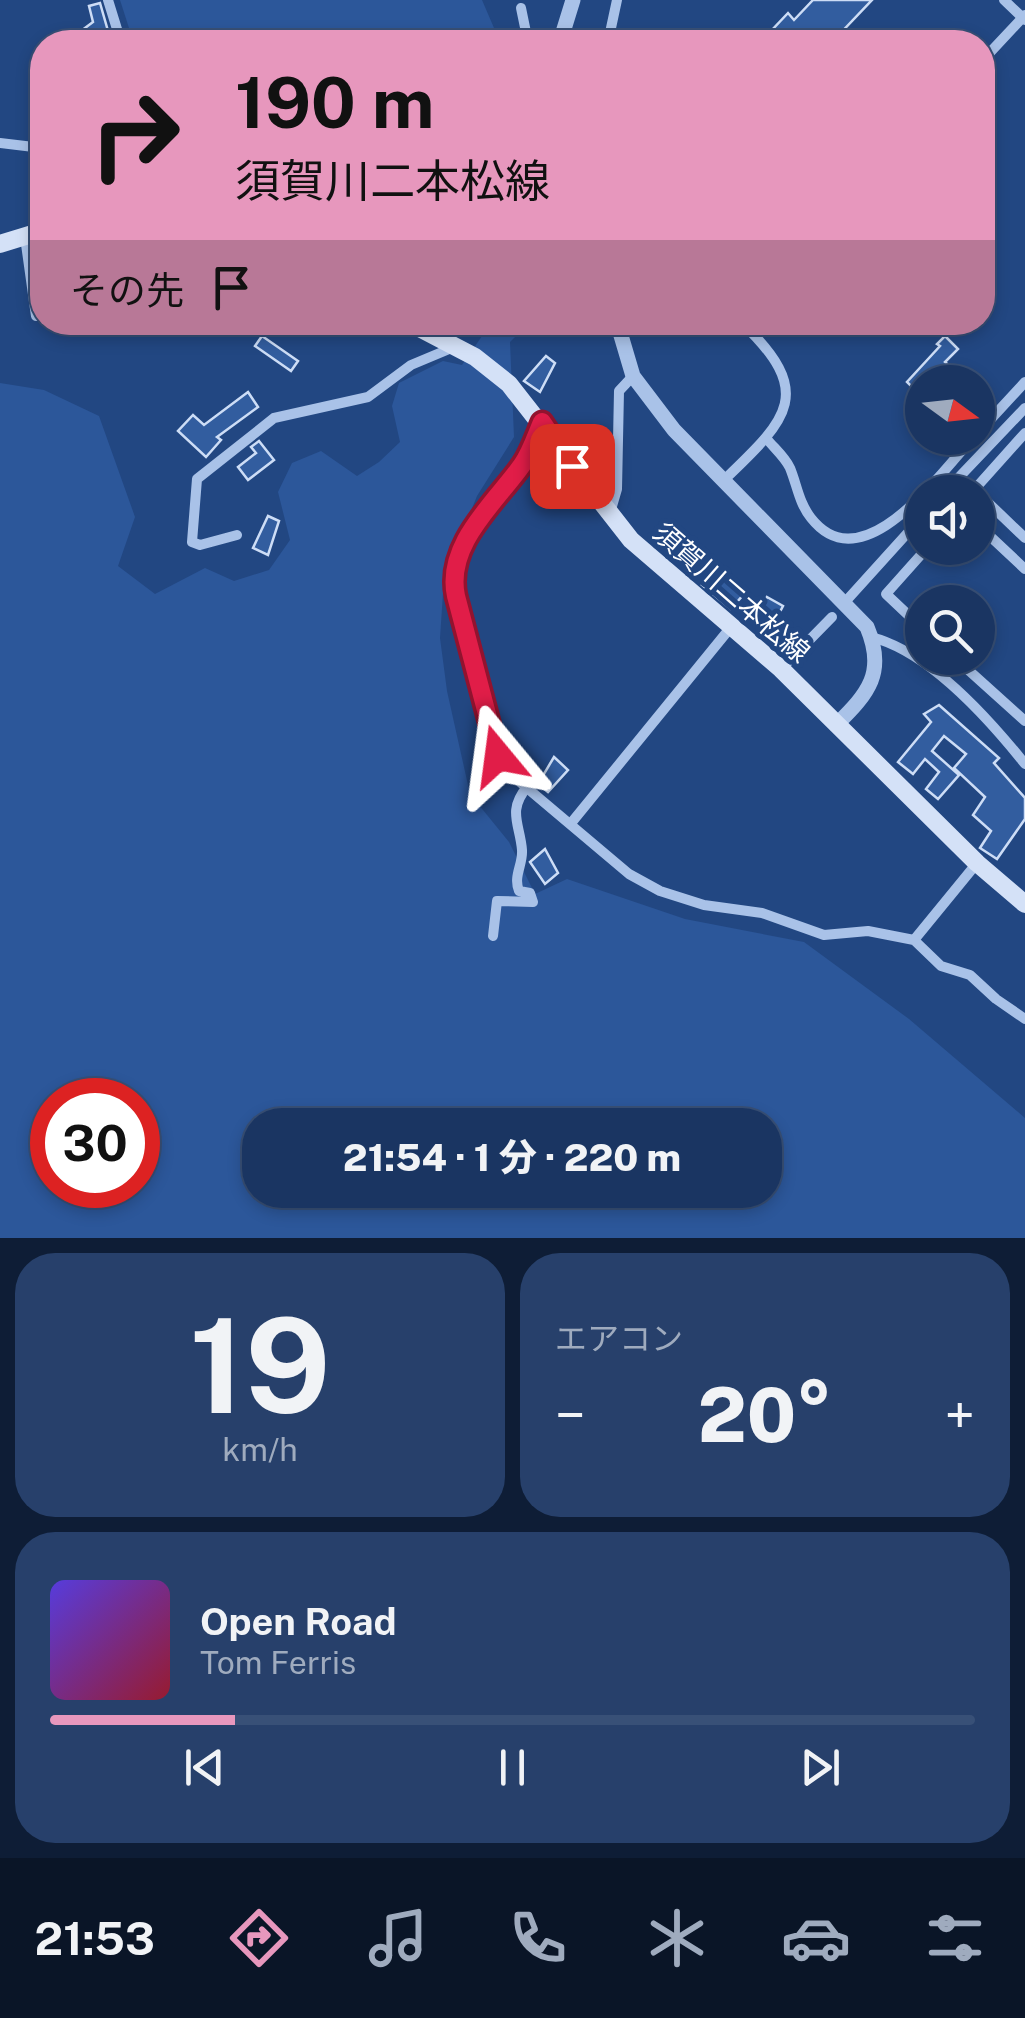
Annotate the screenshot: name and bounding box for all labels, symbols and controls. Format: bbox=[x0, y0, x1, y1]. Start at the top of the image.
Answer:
text: 190 m bbox=[235, 61, 434, 144]
icon: right bbox=[70, 70, 200, 200]
text: 須賀川二本松線 bbox=[235, 154, 550, 207]
icon: arrive bbox=[204, 260, 259, 315]
text: その先 bbox=[70, 268, 184, 313]
north arrow bbox=[905, 365, 995, 455]
map controls bbox=[905, 365, 995, 675]
pin bbox=[530, 424, 615, 509]
icon: arrive bbox=[545, 439, 600, 494]
button: sound bbox=[905, 475, 995, 565]
street label: 須賀川二本松線 bbox=[647, 515, 817, 669]
button: search bbox=[905, 585, 995, 675]
position arrow bbox=[446, 704, 550, 808]
speed limit sign: 30 bbox=[30, 1078, 160, 1208]
text: 21:54 · 1 分 · 220 m bbox=[343, 1135, 681, 1180]
text: 19 bbox=[189, 1290, 331, 1442]
text: エアコン bbox=[555, 1320, 683, 1357]
text: 20° bbox=[698, 1371, 832, 1459]
text: − bbox=[555, 1383, 586, 1447]
text: + bbox=[944, 1383, 975, 1447]
text: km/h bbox=[222, 1431, 298, 1468]
text: Open Road bbox=[200, 1599, 397, 1644]
text: Tom Ferris bbox=[200, 1644, 356, 1681]
icon: previous bbox=[177, 1740, 232, 1795]
icon: pause bbox=[485, 1740, 540, 1795]
icon: next bbox=[793, 1740, 848, 1795]
icon: directions bbox=[224, 1903, 294, 1973]
icon: music bbox=[363, 1903, 433, 1973]
icon: phone bbox=[503, 1903, 573, 1973]
icon: climate bbox=[642, 1903, 712, 1973]
icon: car bbox=[781, 1903, 851, 1973]
icon: filters bbox=[920, 1903, 990, 1973]
text: 21:53 bbox=[35, 1912, 155, 1965]

